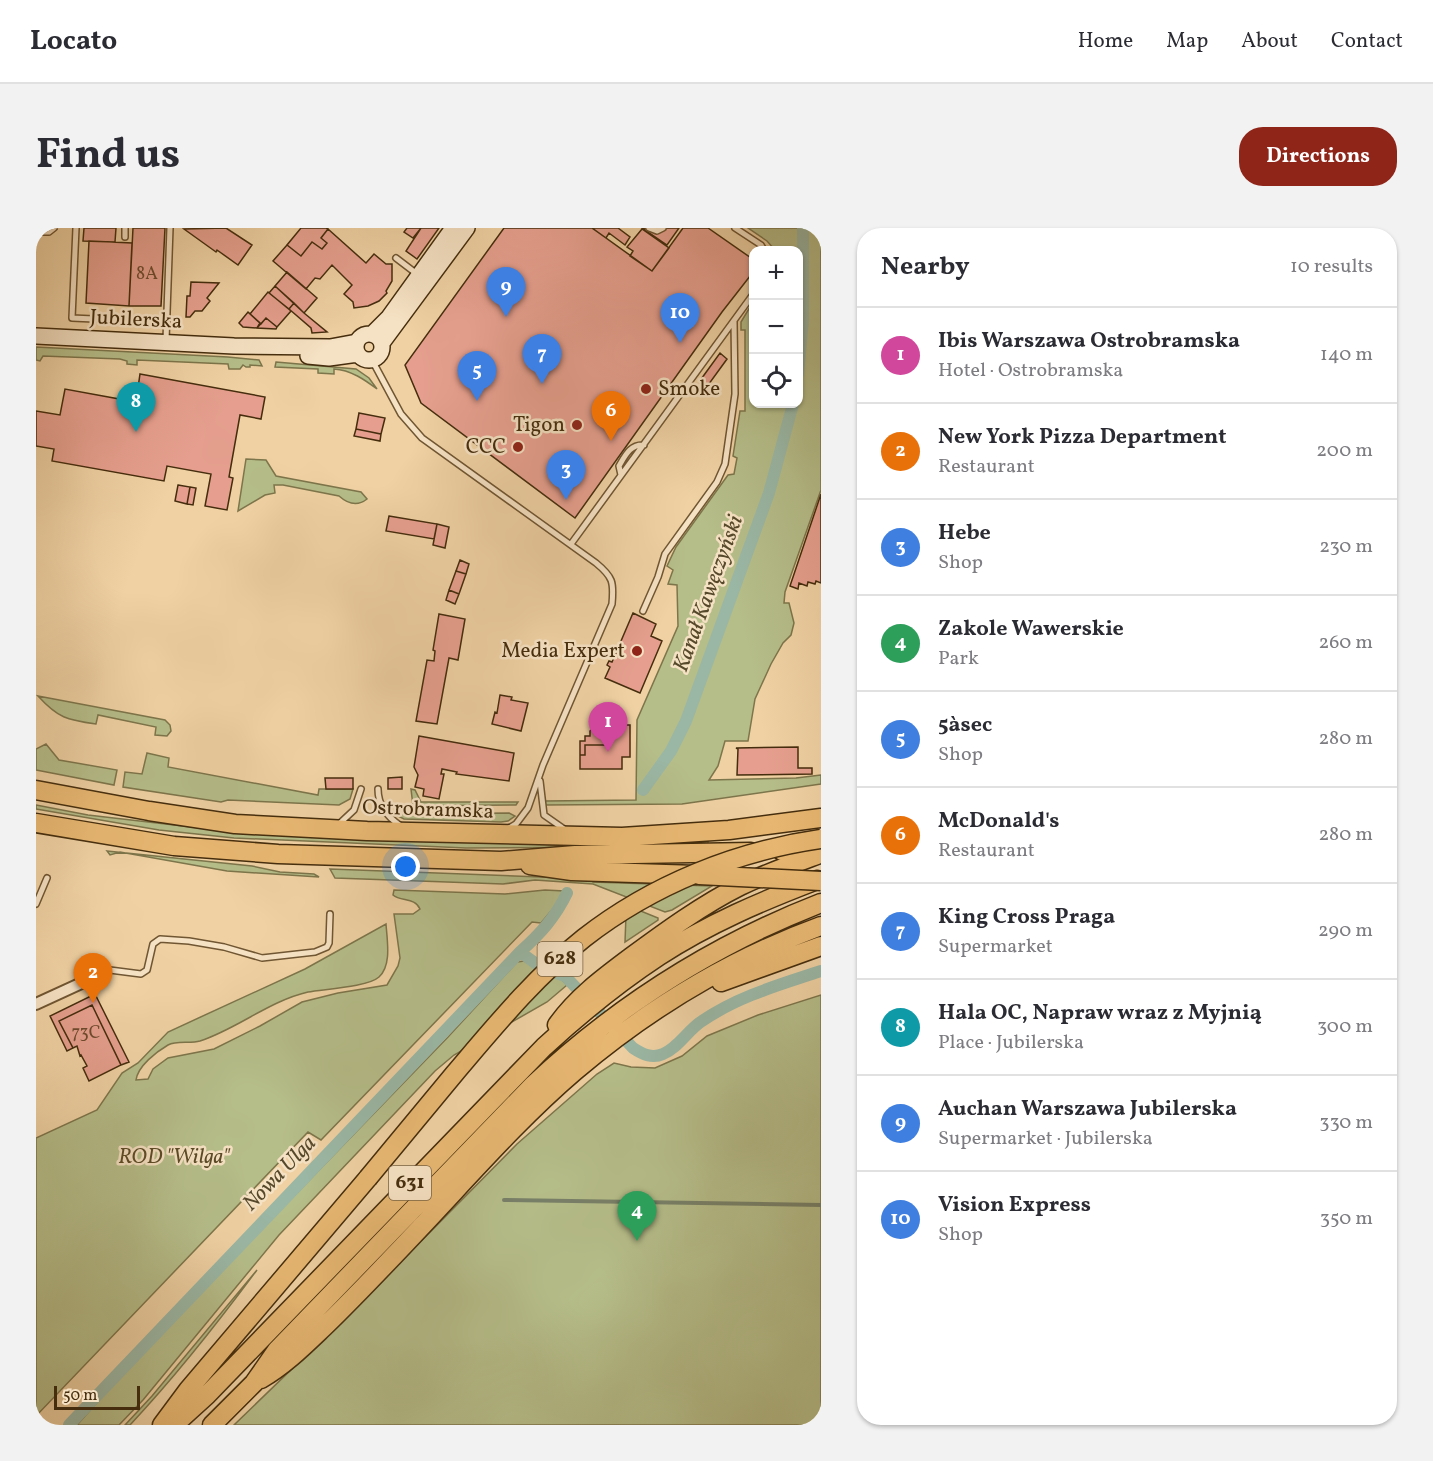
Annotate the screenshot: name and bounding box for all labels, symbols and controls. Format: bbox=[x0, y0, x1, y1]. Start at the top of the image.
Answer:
text: Locato bbox=[30, 22, 117, 61]
text: Home bbox=[1078, 27, 1133, 56]
text: Map bbox=[1166, 27, 1208, 56]
text: About bbox=[1241, 27, 1298, 56]
text: Contact bbox=[1331, 27, 1403, 56]
text: Find us bbox=[36, 127, 180, 186]
button: Directions bbox=[1239, 127, 1397, 186]
map controls bbox=[749, 246, 803, 408]
button: + bbox=[749, 246, 803, 300]
text: Nearby bbox=[881, 249, 970, 285]
text: 10 results bbox=[1290, 253, 1373, 281]
house number: 8A bbox=[136, 262, 158, 287]
pin: 9 bbox=[486, 268, 526, 317]
pin: 10 bbox=[660, 294, 700, 343]
button: − bbox=[749, 300, 803, 354]
street label: Jubilerska bbox=[89, 303, 183, 337]
text: Ibis Warszawa Ostrobramska bbox=[938, 326, 1240, 357]
pin: 7 bbox=[522, 334, 562, 384]
text: 1 bbox=[896, 341, 905, 369]
text: 140 m bbox=[1320, 341, 1373, 369]
pin: 5 bbox=[458, 352, 496, 401]
button: locate bbox=[749, 354, 803, 408]
text: Hotel · Ostrobramska bbox=[938, 357, 1123, 385]
place label: Smoke bbox=[658, 375, 720, 404]
pin: 8 bbox=[116, 382, 156, 432]
marker: Smoke bbox=[639, 382, 653, 396]
pin: 6 bbox=[592, 392, 630, 441]
place label: Tigon bbox=[513, 411, 565, 440]
marker: Tigon bbox=[570, 418, 584, 432]
text: New York Pizza Department bbox=[938, 422, 1226, 453]
place label: CCC bbox=[466, 433, 506, 462]
text: 2 bbox=[895, 437, 906, 465]
text: 200 m bbox=[1316, 437, 1373, 465]
marker: CCC bbox=[511, 440, 525, 454]
pin: 3 bbox=[546, 450, 586, 500]
text: Restaurant bbox=[938, 453, 1035, 481]
water label: Kanał Kawęczyński bbox=[666, 511, 752, 676]
text: Hebe bbox=[938, 518, 991, 549]
text: 3 bbox=[895, 533, 906, 561]
text: 230 m bbox=[1319, 533, 1373, 561]
text: Shop bbox=[938, 549, 983, 577]
text: Zakole Wawerskie bbox=[938, 614, 1124, 645]
text: 4 bbox=[894, 629, 907, 657]
text: 260 m bbox=[1318, 629, 1373, 657]
place label: Media Expert bbox=[501, 637, 625, 666]
marker: Media Expert bbox=[630, 644, 644, 658]
text: Park bbox=[938, 645, 979, 673]
pin: 1 bbox=[588, 702, 628, 752]
text: 5àsec bbox=[938, 710, 992, 741]
text: 5 bbox=[896, 725, 905, 753]
text: 280 m bbox=[1318, 725, 1373, 753]
text: Shop bbox=[938, 741, 983, 769]
street label: Ostrobramska bbox=[362, 793, 494, 827]
text: McDonald's bbox=[938, 806, 1059, 837]
text: 6 bbox=[895, 821, 906, 849]
text: 280 m bbox=[1318, 821, 1373, 849]
text: Restaurant bbox=[938, 837, 1035, 865]
your location bbox=[391, 852, 420, 881]
text: King Cross Praga bbox=[938, 902, 1115, 933]
text: 7 bbox=[896, 917, 905, 945]
text: 290 m bbox=[1318, 917, 1373, 945]
text: Supermarket bbox=[938, 933, 1053, 961]
road number: 628 bbox=[538, 942, 582, 976]
pin: 2 bbox=[74, 954, 112, 1003]
text: Hala OC, Napraw wraz z Myjnią bbox=[938, 998, 1262, 1029]
text: 8 bbox=[895, 1013, 906, 1041]
text: 300 m bbox=[1317, 1013, 1373, 1041]
house number: 73C bbox=[71, 1021, 101, 1046]
text: Place · Jubilerska bbox=[938, 1029, 1084, 1057]
text: Auchan Warszawa Jubilerska bbox=[938, 1094, 1237, 1125]
text: 9 bbox=[895, 1109, 906, 1137]
text: 330 m bbox=[1319, 1109, 1373, 1137]
text: Supermarket · Jubilerska bbox=[938, 1125, 1153, 1153]
water label: Nowa Ulga bbox=[236, 1129, 324, 1219]
park label: ROD "Wilga" bbox=[118, 1143, 231, 1172]
road number: 631 bbox=[389, 1166, 431, 1200]
text: Vision Express bbox=[938, 1190, 1091, 1221]
pin: 4 bbox=[618, 1192, 656, 1241]
text: 10 bbox=[890, 1205, 911, 1233]
text: 350 m bbox=[1320, 1205, 1373, 1233]
text: Shop bbox=[938, 1221, 983, 1249]
scale bar bbox=[54, 1383, 140, 1410]
text: 50 m bbox=[63, 1385, 97, 1407]

